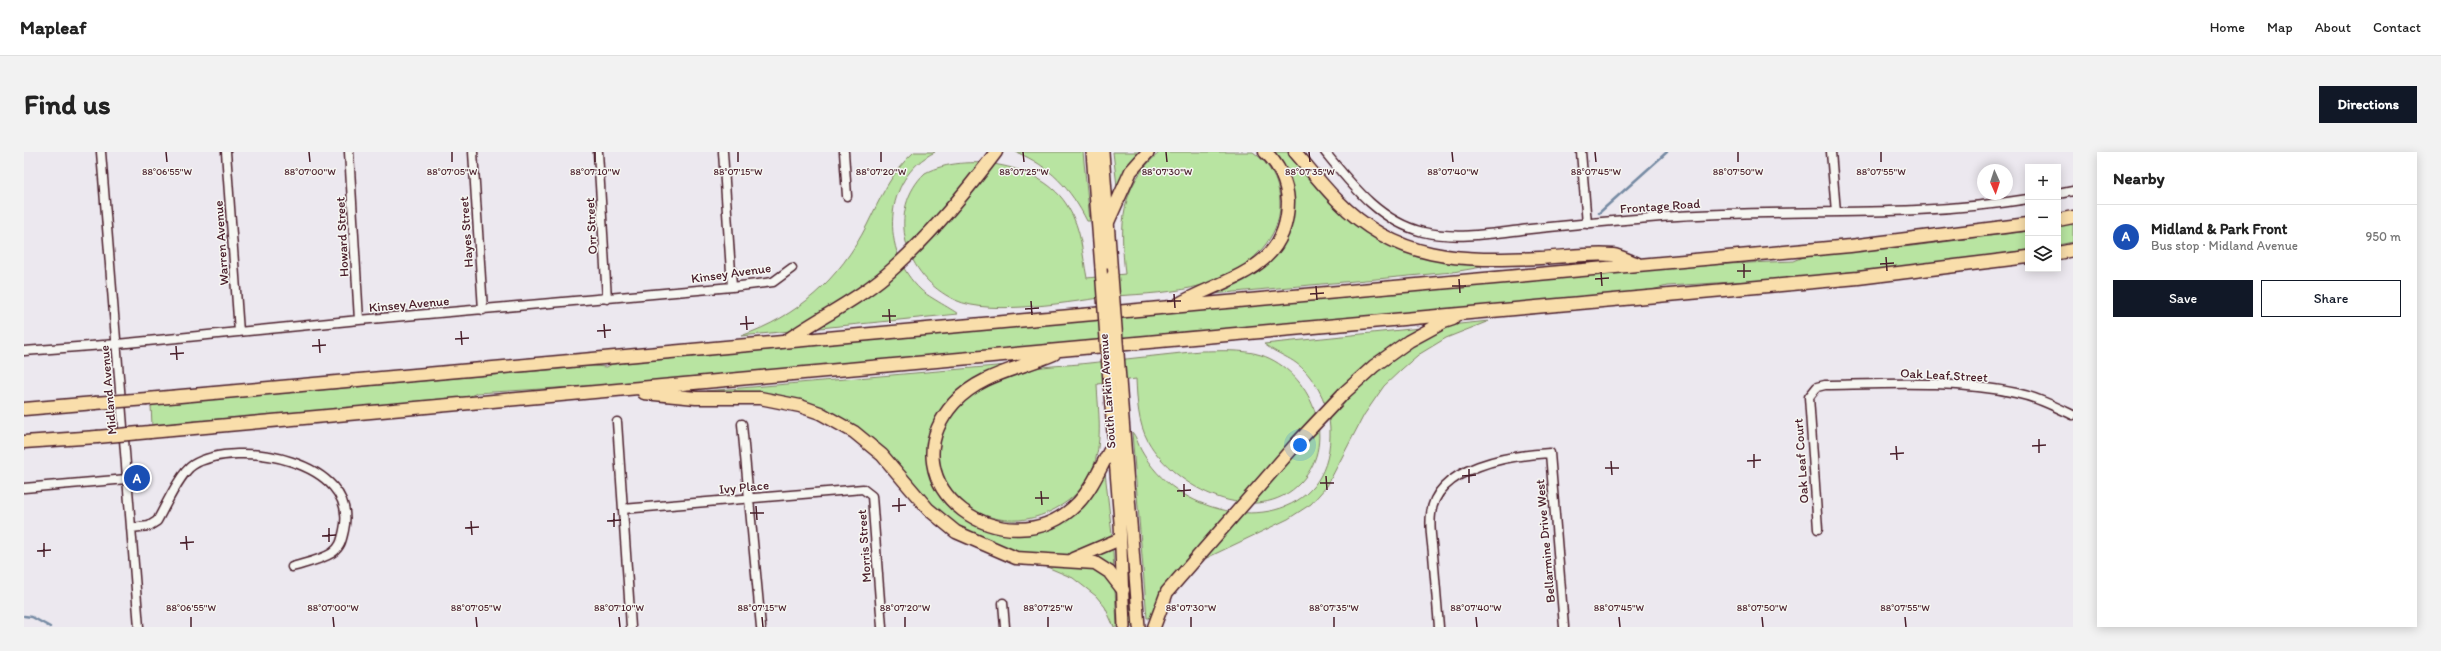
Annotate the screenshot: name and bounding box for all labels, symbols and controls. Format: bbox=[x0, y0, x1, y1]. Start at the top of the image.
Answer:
text: Mapleaf bbox=[20, 16, 86, 39]
text: Home bbox=[2210, 19, 2245, 36]
text: Map bbox=[2267, 19, 2293, 36]
text: About bbox=[2315, 19, 2351, 36]
text: Contact bbox=[2373, 19, 2421, 36]
button: Directions bbox=[2319, 86, 2417, 123]
text: Find us bbox=[24, 87, 111, 121]
north arrow bbox=[1977, 164, 2013, 200]
map controls bbox=[2025, 164, 2061, 272]
button: + bbox=[2025, 164, 2061, 200]
text: 88°06'55"W bbox=[142, 165, 192, 178]
text: 88°07'00"W bbox=[284, 165, 336, 178]
text: 88°07'05"W bbox=[427, 165, 478, 178]
text: 88°07'10"W bbox=[570, 165, 620, 178]
text: 88°07'15"W bbox=[714, 165, 763, 178]
text: 88°07'20"W bbox=[856, 165, 907, 178]
text: 88°07'25"W bbox=[999, 165, 1049, 178]
text: 88°07'30"W bbox=[1142, 165, 1193, 178]
text: 88°07'35"W bbox=[1285, 165, 1335, 178]
text: 88°07'40"W bbox=[1427, 165, 1479, 178]
text: 88°07'45"W bbox=[1571, 165, 1622, 178]
text: 88°07'50"W bbox=[1713, 165, 1764, 178]
text: 88°07'55"W bbox=[1856, 165, 1906, 178]
text: Nearby bbox=[2113, 168, 2165, 188]
street label: Howard Street bbox=[332, 196, 352, 277]
street label: Hayes Street bbox=[456, 196, 476, 268]
street label: Frontage Road bbox=[1619, 196, 1701, 216]
street label: Orr Street bbox=[582, 197, 600, 255]
street label: Warren Avenue bbox=[211, 200, 231, 286]
button: − bbox=[2025, 200, 2061, 236]
text: Midland & Park Front bbox=[2151, 220, 2287, 238]
text: A bbox=[2122, 229, 2130, 244]
text: 950 m bbox=[2366, 229, 2401, 244]
button: layers bbox=[2025, 236, 2061, 272]
text: Bus stop · Midland Avenue bbox=[2151, 238, 2298, 253]
street label: Kinsey Avenue bbox=[690, 260, 772, 286]
button: Save bbox=[2113, 280, 2253, 317]
button: Share bbox=[2261, 280, 2401, 317]
street label: Kinsey Avenue bbox=[368, 293, 450, 315]
street label: South Larkin Avenue bbox=[1096, 333, 1118, 449]
street label: Midland Avenue bbox=[97, 345, 119, 435]
street label: Oak Leaf Street bbox=[1900, 365, 1988, 385]
street label: Oak Leaf Court bbox=[1791, 418, 1811, 504]
your location bbox=[1290, 435, 1310, 455]
pin: A bbox=[124, 463, 150, 493]
street label: Ivy Place bbox=[718, 477, 770, 497]
street label: Bellarmine Drive West bbox=[1532, 478, 1558, 603]
street label: Morris Street bbox=[854, 509, 874, 583]
text: 88°06'55"W bbox=[166, 601, 216, 614]
text: 88°07'00"W bbox=[307, 601, 359, 614]
text: 88°07'05"W bbox=[451, 601, 502, 614]
text: 88°07'10"W bbox=[594, 601, 644, 614]
text: 88°07'15"W bbox=[738, 601, 787, 614]
text: 88°07'20"W bbox=[880, 601, 931, 614]
text: 88°07'25"W bbox=[1023, 601, 1073, 614]
text: 88°07'30"W bbox=[1166, 601, 1217, 614]
text: 88°07'35"W bbox=[1309, 601, 1359, 614]
text: 88°07'40"W bbox=[1450, 601, 1502, 614]
text: 88°07'45"W bbox=[1594, 601, 1645, 614]
text: 88°07'50"W bbox=[1737, 601, 1788, 614]
text: 88°07'55"W bbox=[1880, 601, 1930, 614]

